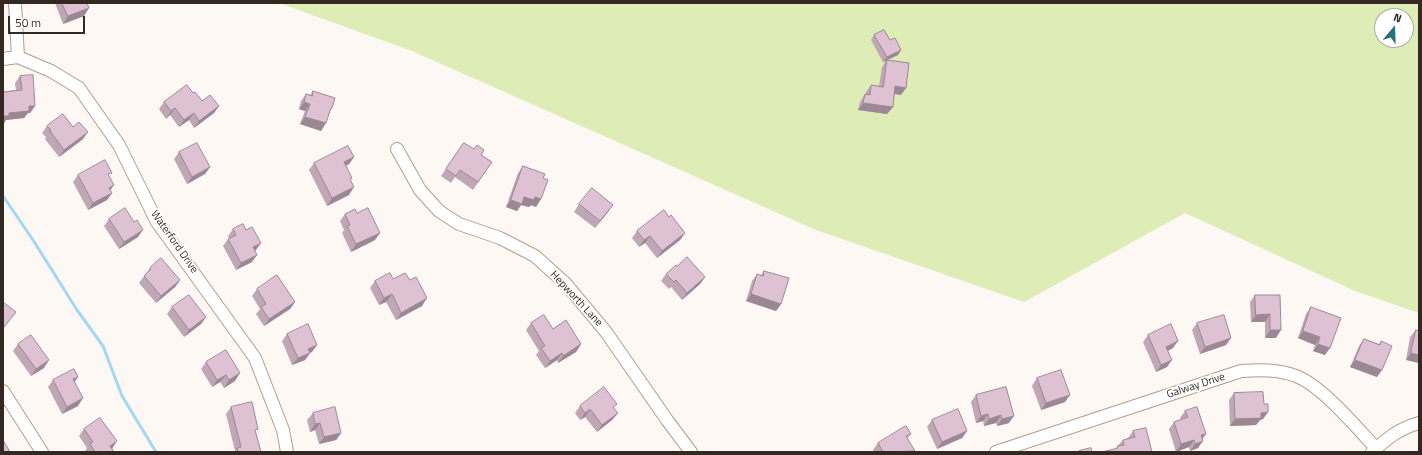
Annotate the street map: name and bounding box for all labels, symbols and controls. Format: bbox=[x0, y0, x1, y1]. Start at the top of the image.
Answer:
scale bar bbox=[10, 8, 87, 34]
north arrow bbox=[1374, 8, 1414, 48]
text: N bbox=[1391, 9, 1404, 26]
text: 50 m bbox=[15, 13, 41, 32]
street label: Waterford Drive bbox=[147, 208, 201, 276]
street label: Hepworth Lane bbox=[547, 269, 605, 329]
street label: Galway Drive bbox=[1165, 370, 1227, 402]

